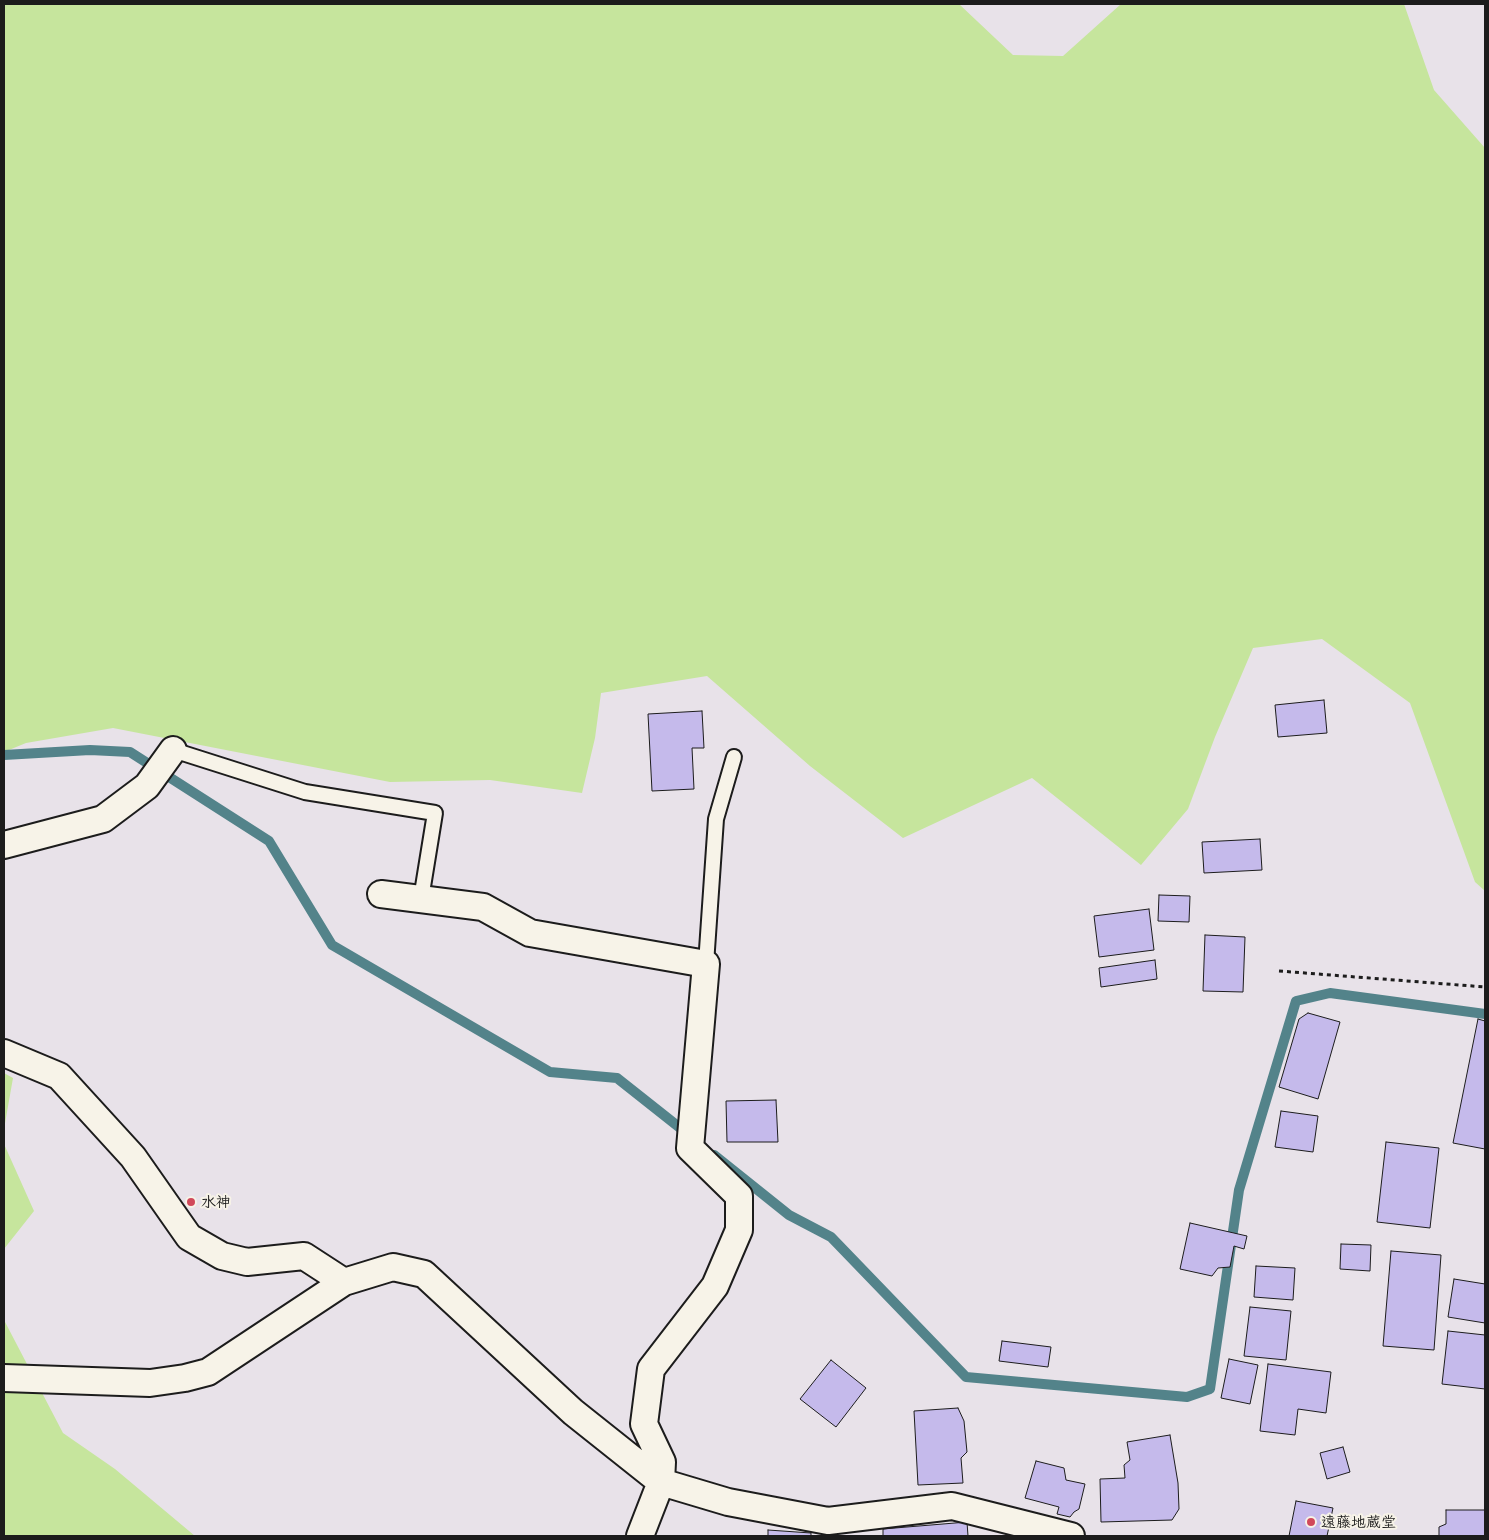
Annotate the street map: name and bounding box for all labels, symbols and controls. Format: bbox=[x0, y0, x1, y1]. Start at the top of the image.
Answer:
place label: 水神 bbox=[201, 1193, 231, 1211]
marker: 水神 bbox=[185, 1196, 197, 1208]
place label: 遠藤地蔵堂 bbox=[1321, 1513, 1396, 1531]
marker: 遠藤地蔵堂 bbox=[1305, 1516, 1317, 1528]

